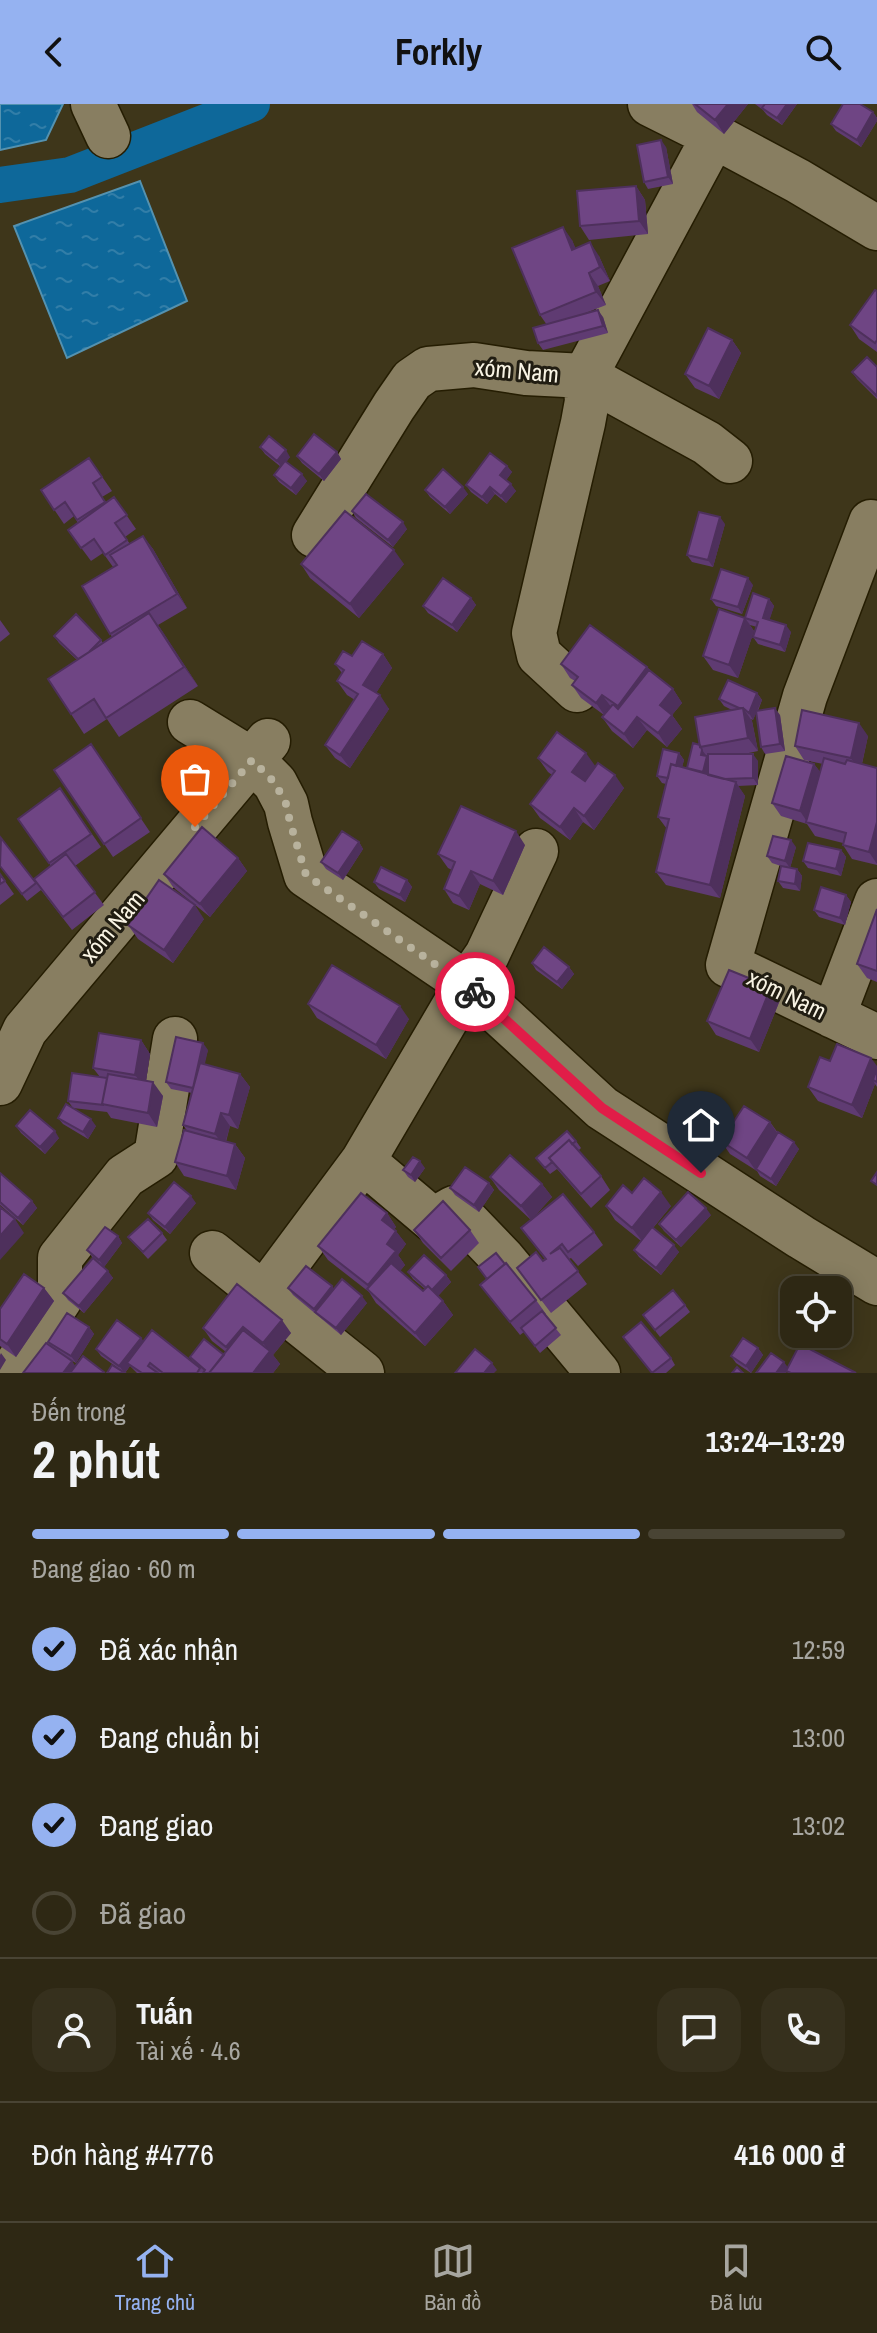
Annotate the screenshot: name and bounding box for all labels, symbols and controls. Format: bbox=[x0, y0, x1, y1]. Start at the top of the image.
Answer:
text: Forkly bbox=[395, 28, 482, 76]
icon: back bbox=[32, 30, 76, 74]
icon: search bbox=[801, 30, 845, 74]
street label: xóm Nam bbox=[474, 350, 560, 390]
pin bbox=[161, 745, 229, 827]
icon: bag bbox=[173, 757, 217, 801]
street label: xóm Nam bbox=[73, 883, 151, 969]
courier bbox=[435, 952, 515, 1032]
street label: xóm Nam bbox=[742, 961, 832, 1027]
icon: bike bbox=[453, 970, 497, 1014]
pin bbox=[667, 1091, 735, 1173]
icon: home bbox=[679, 1103, 723, 1147]
map controls bbox=[780, 1276, 852, 1348]
button: locate bbox=[780, 1276, 852, 1348]
text: Đến trong bbox=[32, 1394, 126, 1429]
text: 13:24–13:29 bbox=[706, 1421, 845, 1461]
text: 2 phút bbox=[32, 1424, 160, 1494]
text: Đang giao · 60 m bbox=[32, 1551, 196, 1586]
icon: check bbox=[32, 1627, 76, 1671]
text: Đã xác nhận bbox=[100, 1629, 238, 1669]
text: 12:59 bbox=[792, 1632, 845, 1667]
icon: check bbox=[32, 1715, 76, 1759]
text: Đang chuẩn bị bbox=[100, 1717, 260, 1757]
text: 13:00 bbox=[792, 1720, 845, 1755]
icon: check bbox=[32, 1803, 76, 1847]
text: Đang giao bbox=[100, 1805, 214, 1845]
text: 13:02 bbox=[792, 1808, 845, 1843]
text: Đã giao bbox=[100, 1893, 186, 1933]
button: person bbox=[32, 1988, 116, 2072]
button: chat bbox=[657, 1988, 741, 2072]
button: phone bbox=[761, 1988, 845, 2072]
text: Tuấn bbox=[136, 1993, 193, 2033]
text: Tài xế · 4.6 bbox=[136, 2033, 241, 2068]
text: Đơn hàng #4776 bbox=[32, 2134, 214, 2174]
text: 416 000 ₫ bbox=[734, 2134, 845, 2174]
tab: Trang chủ bbox=[115, 2239, 195, 2317]
tab: Bản đồ bbox=[424, 2239, 481, 2317]
tab: Đã lưu bbox=[710, 2239, 762, 2317]

